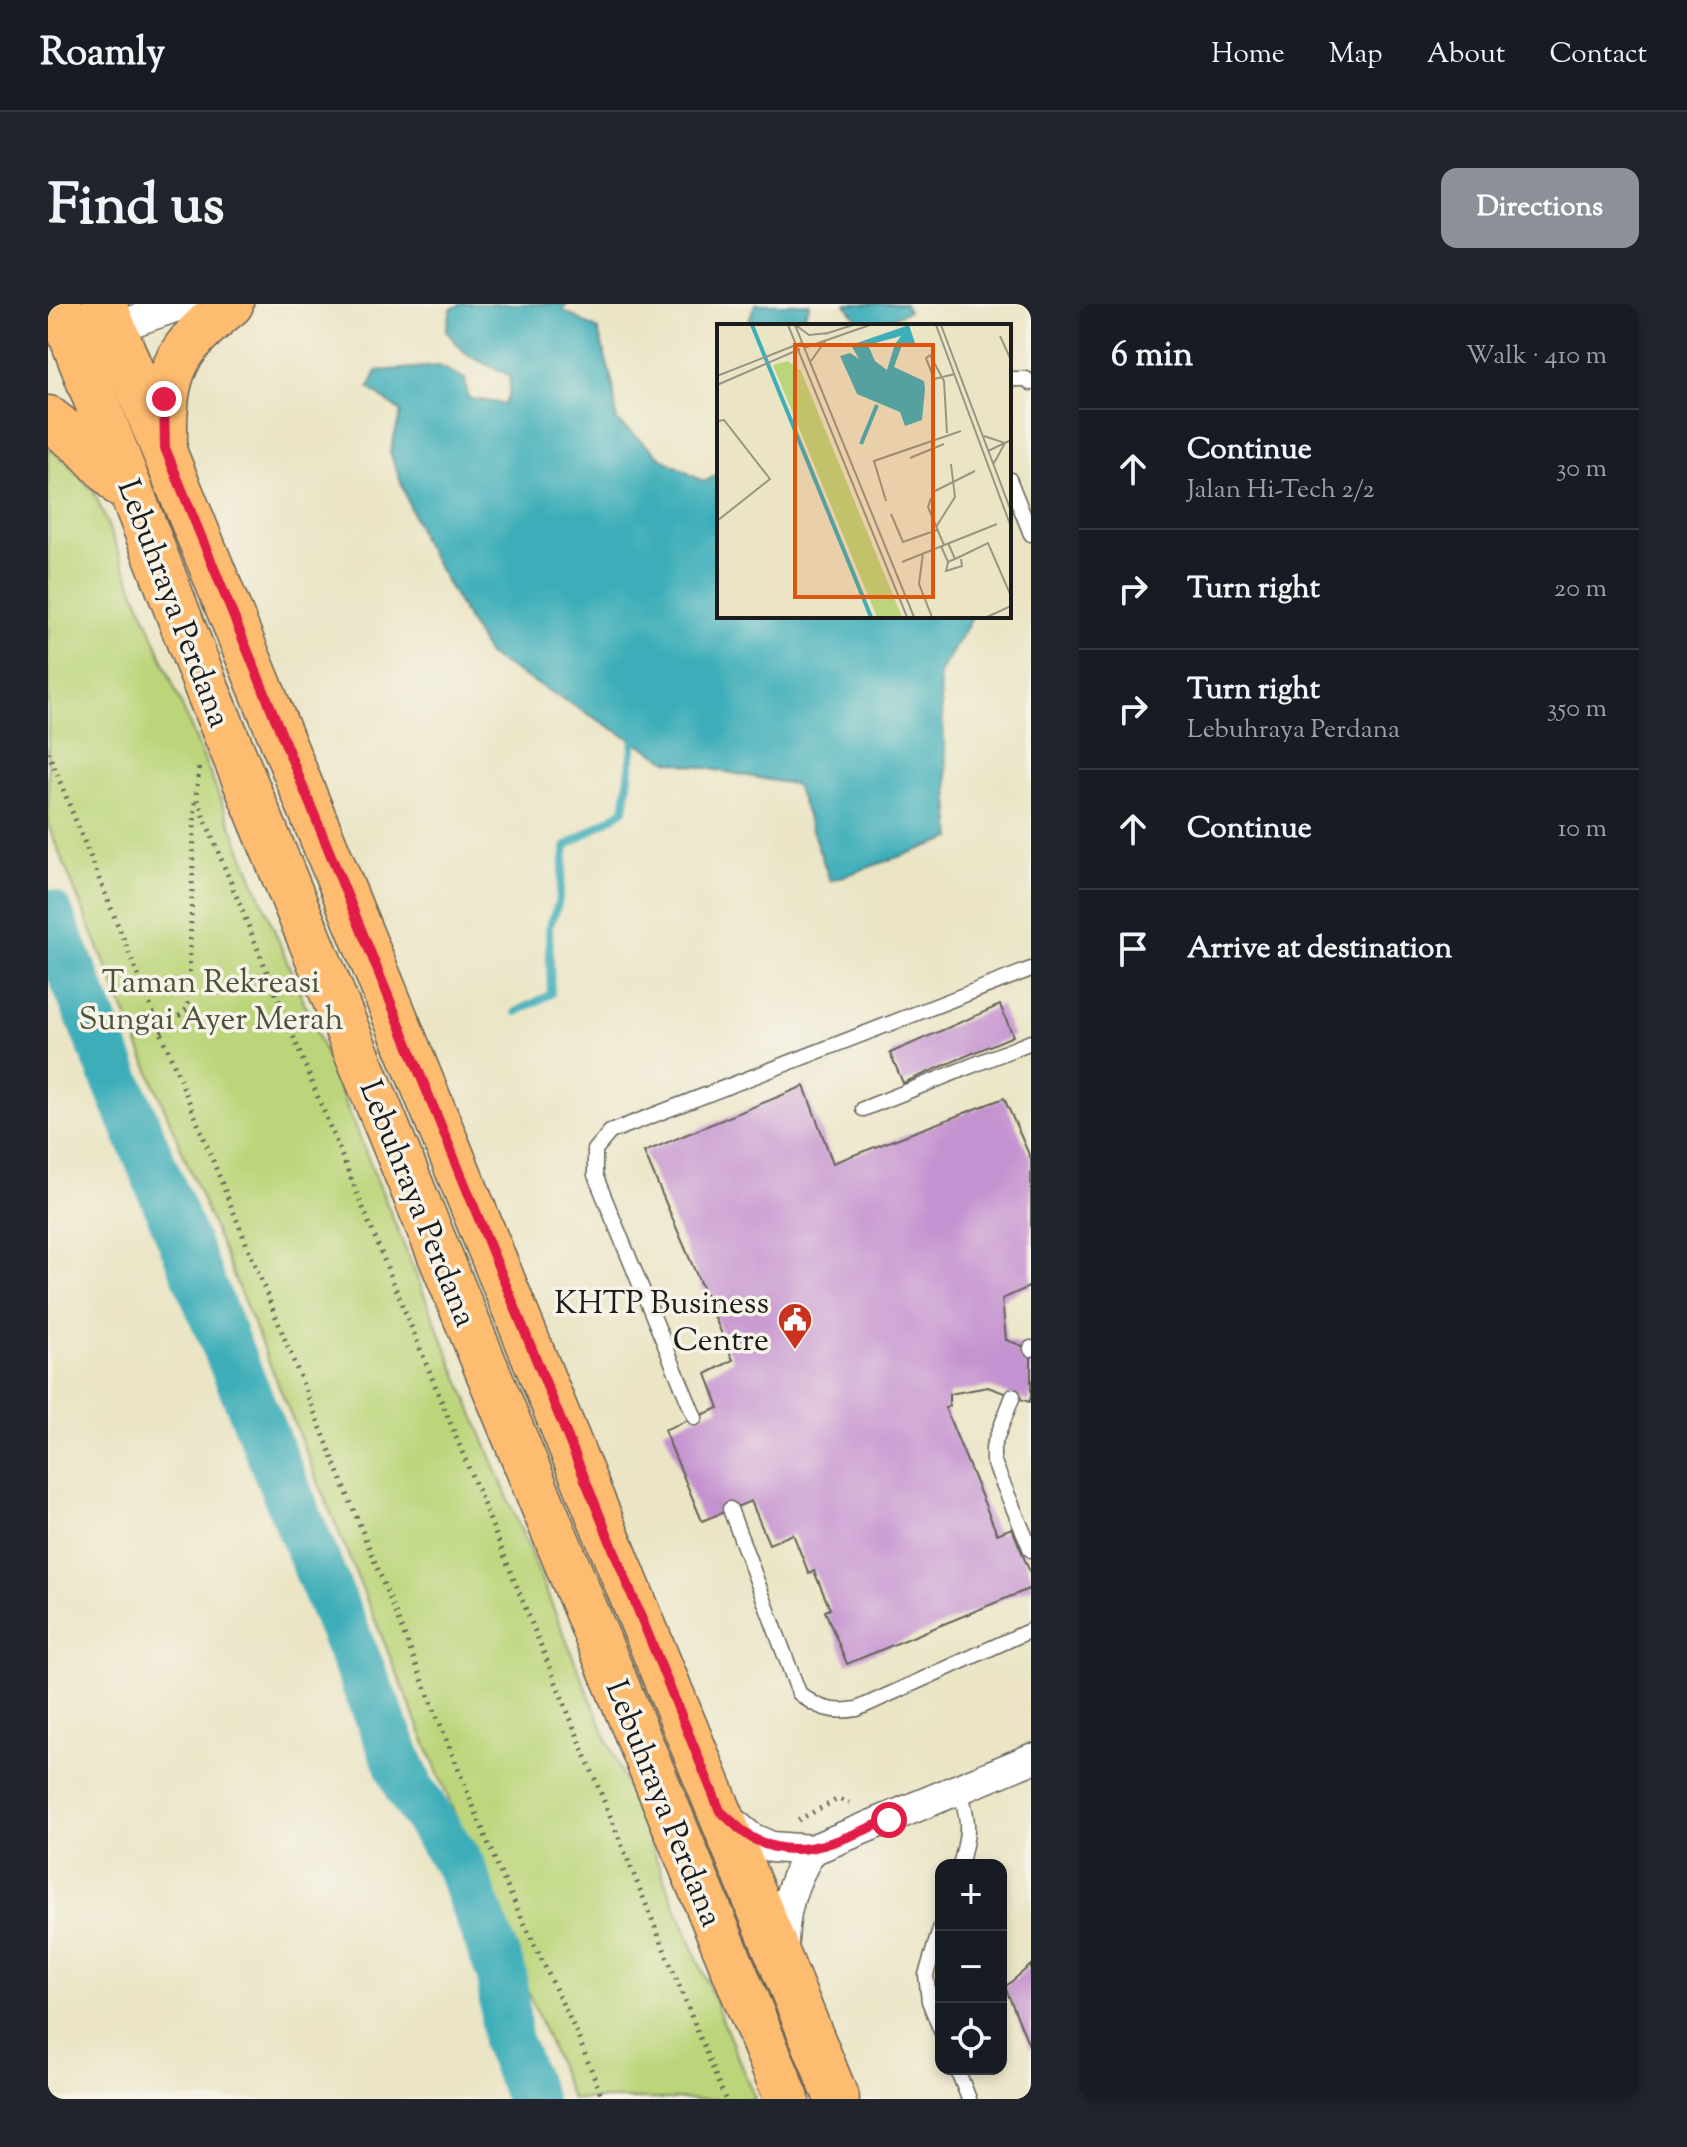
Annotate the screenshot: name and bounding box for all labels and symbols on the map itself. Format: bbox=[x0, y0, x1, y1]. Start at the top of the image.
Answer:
inset map bbox=[717, 324, 1011, 618]
route end bbox=[146, 381, 182, 417]
street label: Lebuhraya Perdana bbox=[104, 473, 241, 735]
park label: Taman Rekreasi Sungai Ayer Merah bbox=[78, 961, 344, 1044]
street label: Lebuhraya Perdana bbox=[346, 1074, 487, 1335]
place label: KHTP Business Centre bbox=[554, 1282, 769, 1365]
public building icon: KHTP Business Centre bbox=[776, 1301, 814, 1351]
street label: Lebuhraya Perdana bbox=[592, 1674, 733, 1935]
route start bbox=[871, 1802, 907, 1838]

